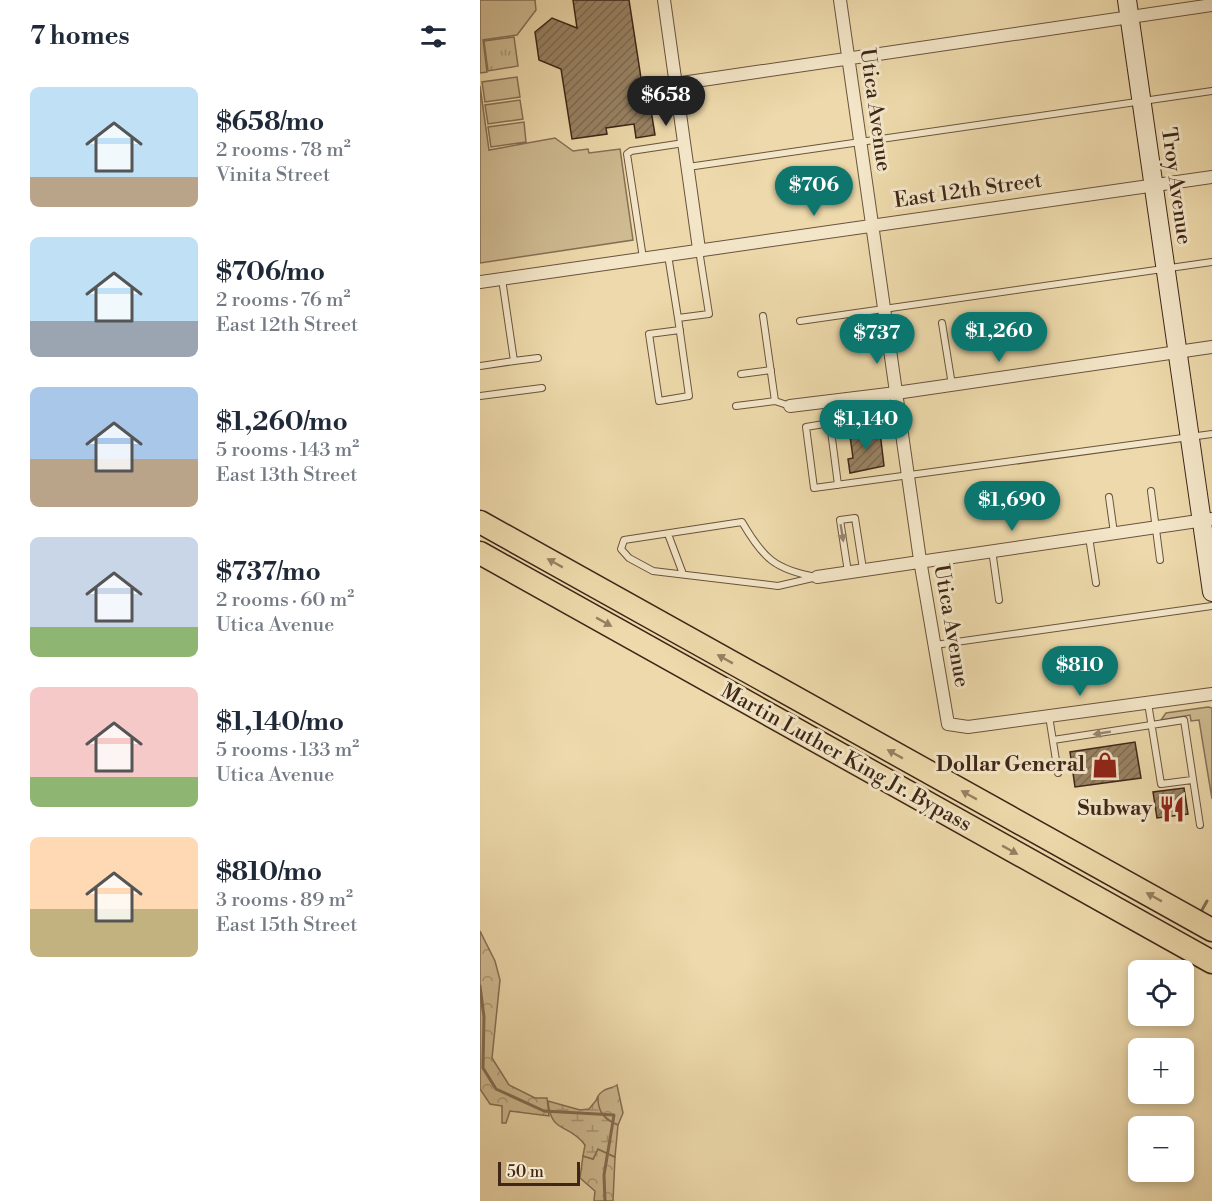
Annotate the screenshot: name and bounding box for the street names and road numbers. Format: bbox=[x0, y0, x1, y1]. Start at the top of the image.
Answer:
street label: Utica Avenue bbox=[853, 47, 897, 173]
street label: Troy Avenue bbox=[1155, 126, 1197, 246]
street label: East 12th Street bbox=[892, 168, 1044, 214]
street label: Utica Avenue bbox=[927, 563, 975, 689]
street label: Martin Luther King Jr. Bypass bbox=[716, 678, 976, 838]

